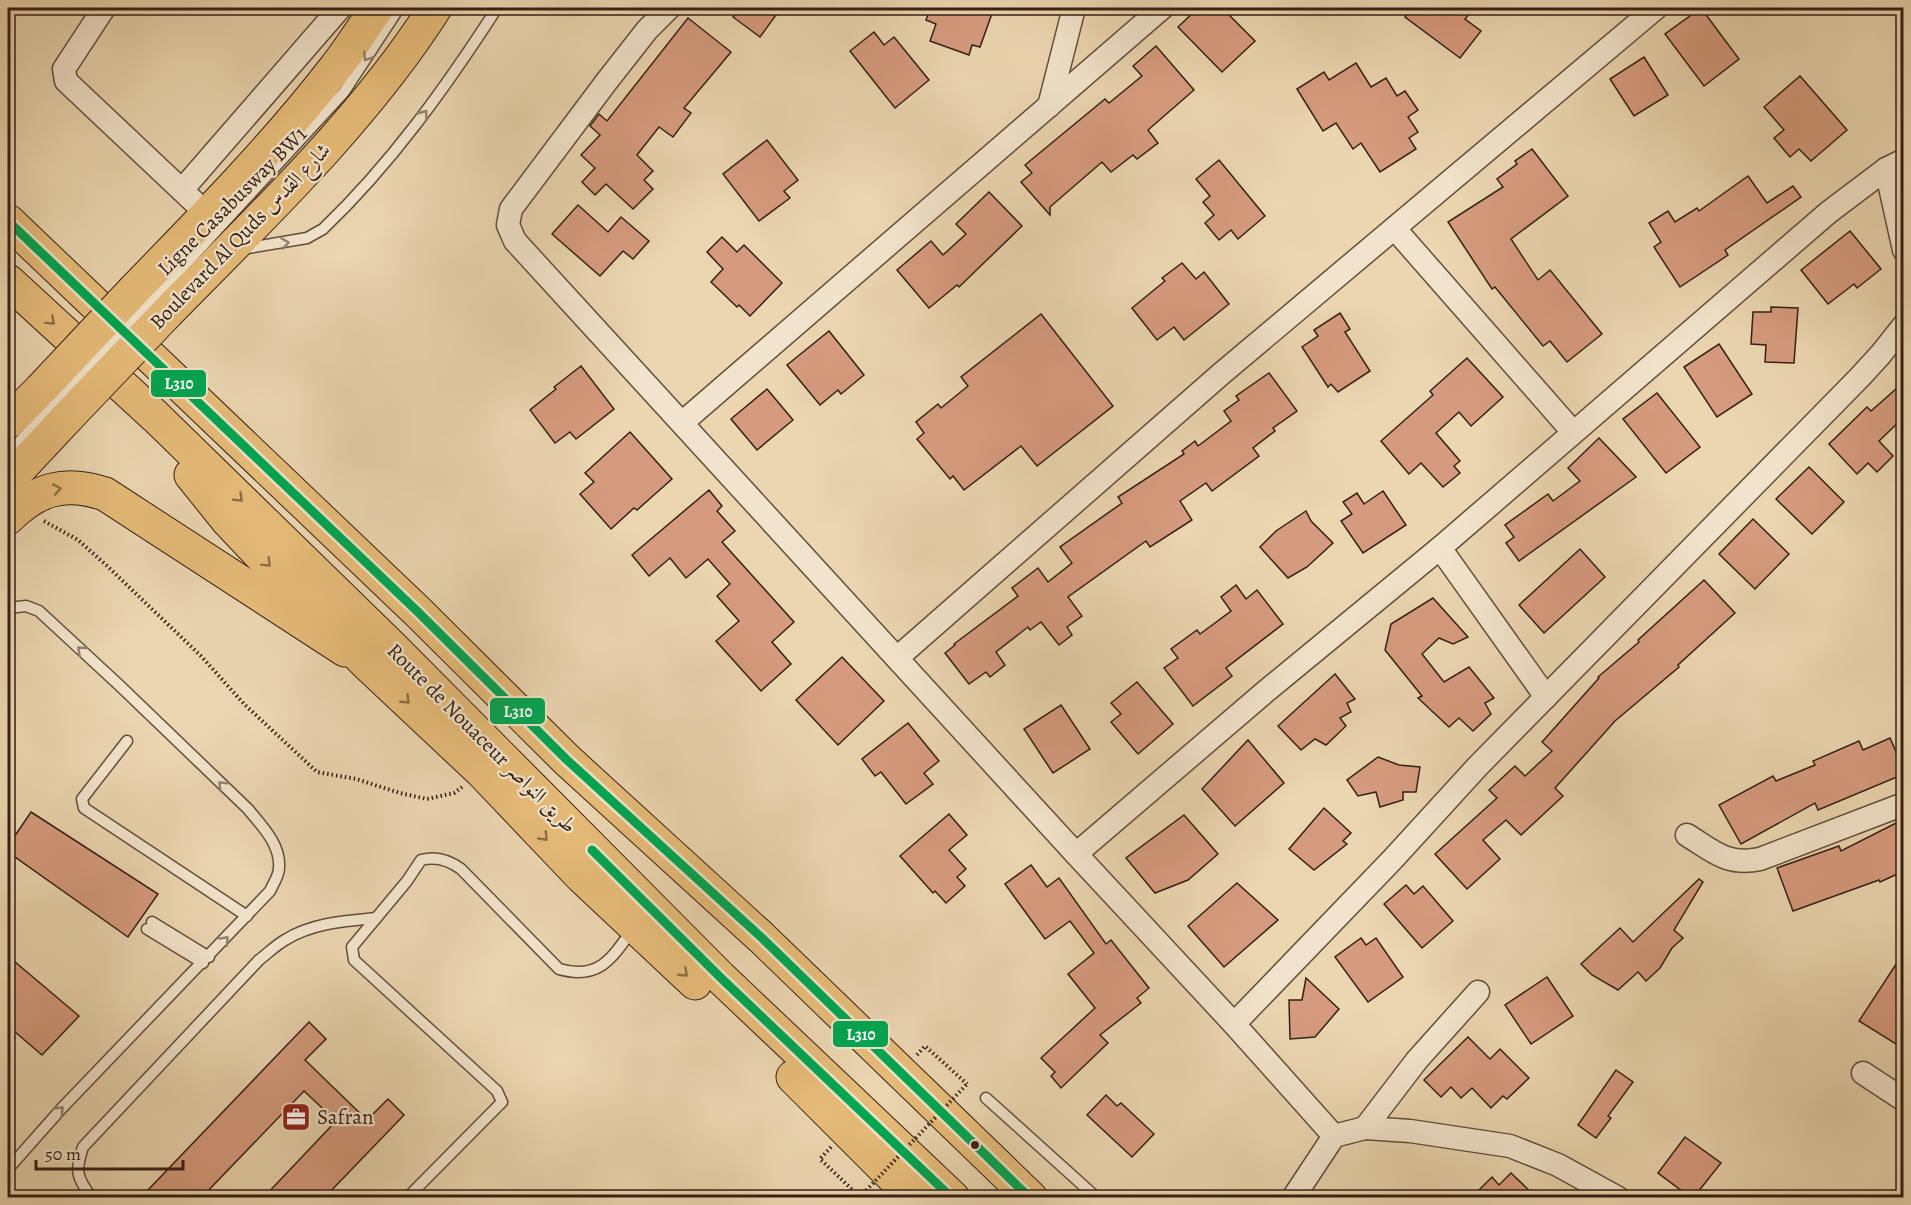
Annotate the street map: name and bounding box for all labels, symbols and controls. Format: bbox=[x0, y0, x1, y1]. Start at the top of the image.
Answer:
one-way arrow bbox=[363, 50, 374, 61]
one-way arrow bbox=[417, 109, 428, 120]
street label: Ligne Casabusway BW1 bbox=[151, 120, 313, 282]
street label: Boulevard Al Quds شارع القدس bbox=[143, 137, 340, 338]
one-way arrow bbox=[280, 237, 289, 249]
one-way arrow bbox=[44, 314, 54, 325]
line badge: L310 bbox=[150, 369, 207, 398]
text: L310 bbox=[164, 373, 194, 395]
one-way arrow bbox=[53, 484, 62, 496]
one-way arrow bbox=[231, 490, 242, 501]
one-way arrow bbox=[260, 556, 271, 567]
street label: Route de Nouaceur طريق النواصر bbox=[381, 637, 583, 839]
one-way arrow bbox=[78, 646, 88, 657]
one-way arrow bbox=[399, 693, 410, 704]
line badge: L310 bbox=[489, 697, 546, 725]
text: L310 bbox=[503, 701, 533, 723]
one-way arrow bbox=[219, 781, 230, 792]
one-way arrow bbox=[537, 830, 548, 841]
one-way arrow bbox=[218, 936, 229, 946]
one-way arrow bbox=[678, 966, 688, 977]
line badge: L310 bbox=[832, 1020, 889, 1048]
text: L310 bbox=[846, 1024, 876, 1046]
office icon: Safran bbox=[280, 1101, 312, 1133]
place label: Safran bbox=[317, 1103, 374, 1131]
one-way arrow bbox=[53, 1106, 64, 1117]
scale bar bbox=[36, 1133, 183, 1171]
unlabelled marker bbox=[969, 1139, 981, 1151]
text: 50 m bbox=[45, 1142, 81, 1166]

